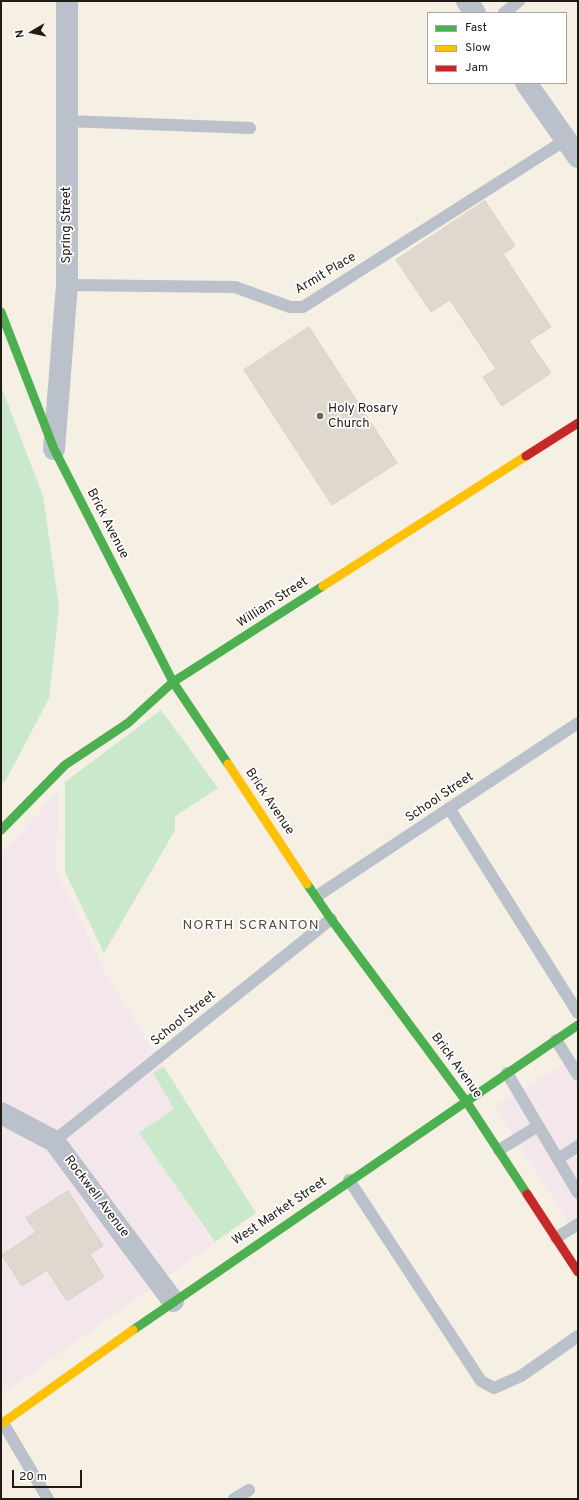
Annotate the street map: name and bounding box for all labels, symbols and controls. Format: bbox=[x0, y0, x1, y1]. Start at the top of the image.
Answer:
north arrow bbox=[12, 12, 52, 52]
legend bbox=[427, 12, 567, 84]
text: Fast bbox=[465, 20, 487, 36]
text: N bbox=[13, 29, 28, 39]
text: Slow bbox=[465, 40, 491, 56]
text: Jam bbox=[465, 60, 488, 76]
street label: Spring Street bbox=[59, 186, 75, 264]
street label: Armit Place bbox=[293, 250, 359, 298]
place label: Holy Rosary Church bbox=[328, 401, 398, 432]
marker: Holy Rosary Church bbox=[315, 411, 325, 421]
street label: Brick Avenue bbox=[83, 486, 131, 562]
street label: William Street bbox=[235, 574, 311, 632]
street label: Brick Avenue bbox=[241, 766, 297, 838]
street label: School Street bbox=[403, 770, 477, 826]
district label: NORTH SCRANTON bbox=[182, 918, 320, 934]
street label: School Street bbox=[149, 988, 219, 1050]
street label: Brick Avenue bbox=[427, 1030, 485, 1102]
street label: Rockwell Avenue bbox=[60, 1153, 132, 1241]
street label: West Market Street bbox=[230, 1175, 330, 1249]
scale bar bbox=[14, 1462, 84, 1488]
text: 20 m bbox=[19, 1469, 47, 1485]

